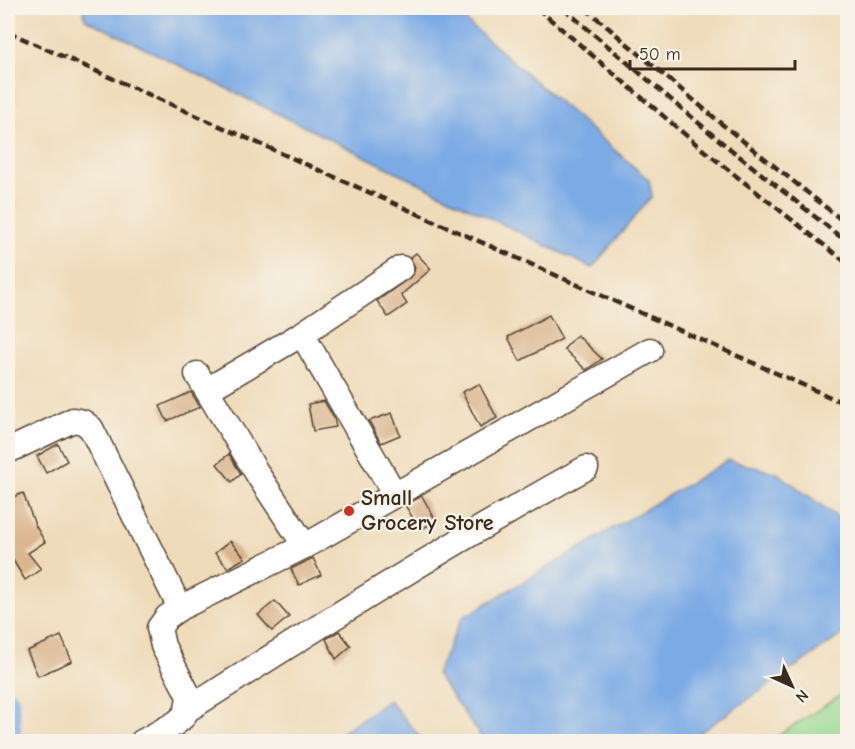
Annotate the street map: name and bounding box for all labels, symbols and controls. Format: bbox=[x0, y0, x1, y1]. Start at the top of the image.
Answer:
scale bar bbox=[630, 33, 795, 71]
text: 50 m bbox=[639, 44, 681, 65]
place label: Small Grocery Store bbox=[361, 485, 494, 536]
marker: Small Grocery Store bbox=[342, 504, 356, 518]
north arrow bbox=[762, 656, 822, 716]
text: N bbox=[792, 686, 812, 706]

